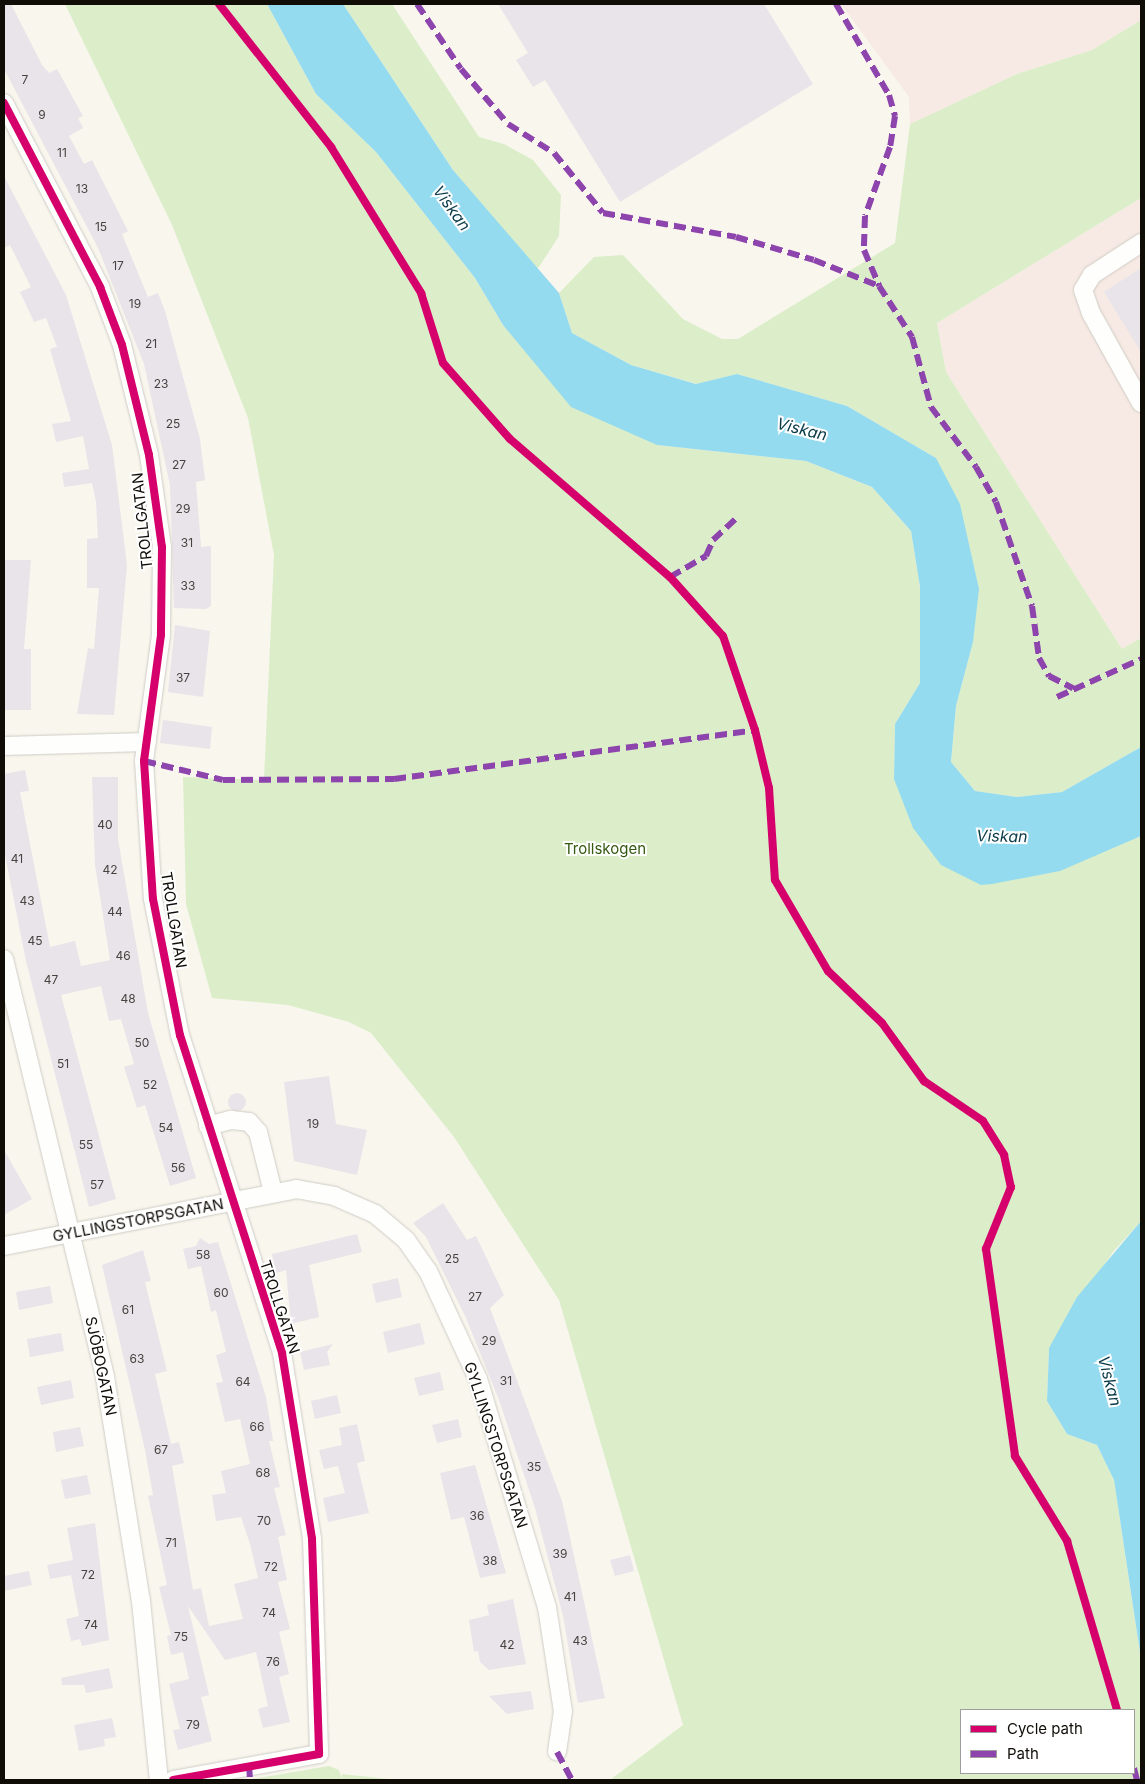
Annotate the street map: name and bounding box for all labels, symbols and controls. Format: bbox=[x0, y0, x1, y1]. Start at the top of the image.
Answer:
house number: 7 bbox=[22, 73, 28, 87]
house number: 9 bbox=[38, 108, 46, 122]
house number: 11 bbox=[57, 146, 67, 160]
house number: 13 bbox=[76, 182, 88, 196]
water label: Viskan bbox=[429, 182, 475, 234]
house number: 15 bbox=[95, 220, 107, 234]
house number: 17 bbox=[112, 259, 124, 273]
house number: 19 bbox=[129, 297, 141, 311]
house number: 21 bbox=[145, 337, 157, 351]
house number: 23 bbox=[154, 377, 168, 391]
water label: Viskan bbox=[775, 414, 829, 444]
house number: 25 bbox=[166, 417, 180, 431]
house number: 27 bbox=[172, 458, 186, 472]
street label: TROLLGATAN bbox=[128, 472, 156, 570]
house number: 29 bbox=[176, 502, 190, 516]
house number: 31 bbox=[181, 536, 193, 550]
house number: 33 bbox=[181, 579, 195, 593]
house number: 37 bbox=[176, 671, 190, 685]
house number: 40 bbox=[97, 818, 113, 832]
water label: Viskan bbox=[976, 826, 1028, 846]
park label: Trollskogen bbox=[564, 840, 646, 858]
house number: 41 bbox=[11, 852, 23, 866]
house number: 42 bbox=[102, 863, 118, 877]
street label: TROLLGATAN bbox=[157, 871, 191, 969]
house number: 43 bbox=[19, 894, 35, 908]
house number: 44 bbox=[107, 905, 123, 919]
house number: 45 bbox=[27, 934, 43, 948]
house number: 46 bbox=[115, 949, 131, 963]
house number: 47 bbox=[44, 973, 58, 987]
house number: 48 bbox=[120, 992, 136, 1006]
house number: 50 bbox=[135, 1036, 149, 1050]
house number: 51 bbox=[57, 1057, 69, 1071]
house number: 52 bbox=[143, 1078, 157, 1092]
house number: 19 bbox=[307, 1117, 319, 1131]
house number: 54 bbox=[158, 1121, 174, 1135]
house number: 55 bbox=[79, 1138, 93, 1152]
house number: 56 bbox=[171, 1161, 185, 1175]
house number: 57 bbox=[90, 1178, 104, 1192]
street label: GYLLINGSTORPSGATAN bbox=[51, 1195, 225, 1245]
house number: 58 bbox=[196, 1248, 210, 1262]
house number: 25 bbox=[445, 1252, 459, 1266]
street label: TROLLGATAN bbox=[256, 1258, 304, 1356]
house number: 60 bbox=[213, 1286, 229, 1300]
house number: 27 bbox=[468, 1290, 482, 1304]
house number: 61 bbox=[122, 1303, 134, 1317]
street label: SJÖBOGATAN bbox=[82, 1315, 120, 1417]
house number: 29 bbox=[482, 1334, 496, 1348]
house number: 63 bbox=[130, 1352, 144, 1366]
water label: Viskan bbox=[1094, 1354, 1126, 1408]
street label: GYLLINGSTORPSGATAN bbox=[461, 1360, 531, 1530]
house number: 31 bbox=[500, 1374, 512, 1388]
house number: 64 bbox=[235, 1375, 251, 1389]
house number: 66 bbox=[250, 1420, 264, 1434]
house number: 67 bbox=[154, 1443, 168, 1457]
house number: 35 bbox=[527, 1460, 541, 1474]
house number: 68 bbox=[256, 1466, 270, 1480]
house number: 36 bbox=[470, 1509, 484, 1523]
house number: 70 bbox=[257, 1514, 271, 1528]
house number: 71 bbox=[165, 1536, 177, 1550]
house number: 39 bbox=[553, 1547, 567, 1561]
house number: 38 bbox=[483, 1554, 497, 1568]
house number: 72 bbox=[264, 1560, 278, 1574]
house number: 72 bbox=[81, 1568, 95, 1582]
house number: 41 bbox=[564, 1590, 576, 1604]
house number: 74 bbox=[262, 1606, 276, 1620]
house number: 74 bbox=[84, 1618, 98, 1632]
house number: 75 bbox=[174, 1630, 188, 1644]
house number: 43 bbox=[572, 1634, 588, 1648]
house number: 42 bbox=[499, 1638, 515, 1652]
house number: 76 bbox=[266, 1655, 280, 1669]
legend bbox=[960, 1709, 1135, 1774]
house number: 79 bbox=[186, 1718, 200, 1732]
text: Cycle path bbox=[1007, 1719, 1083, 1738]
text: Path bbox=[1007, 1744, 1039, 1763]

